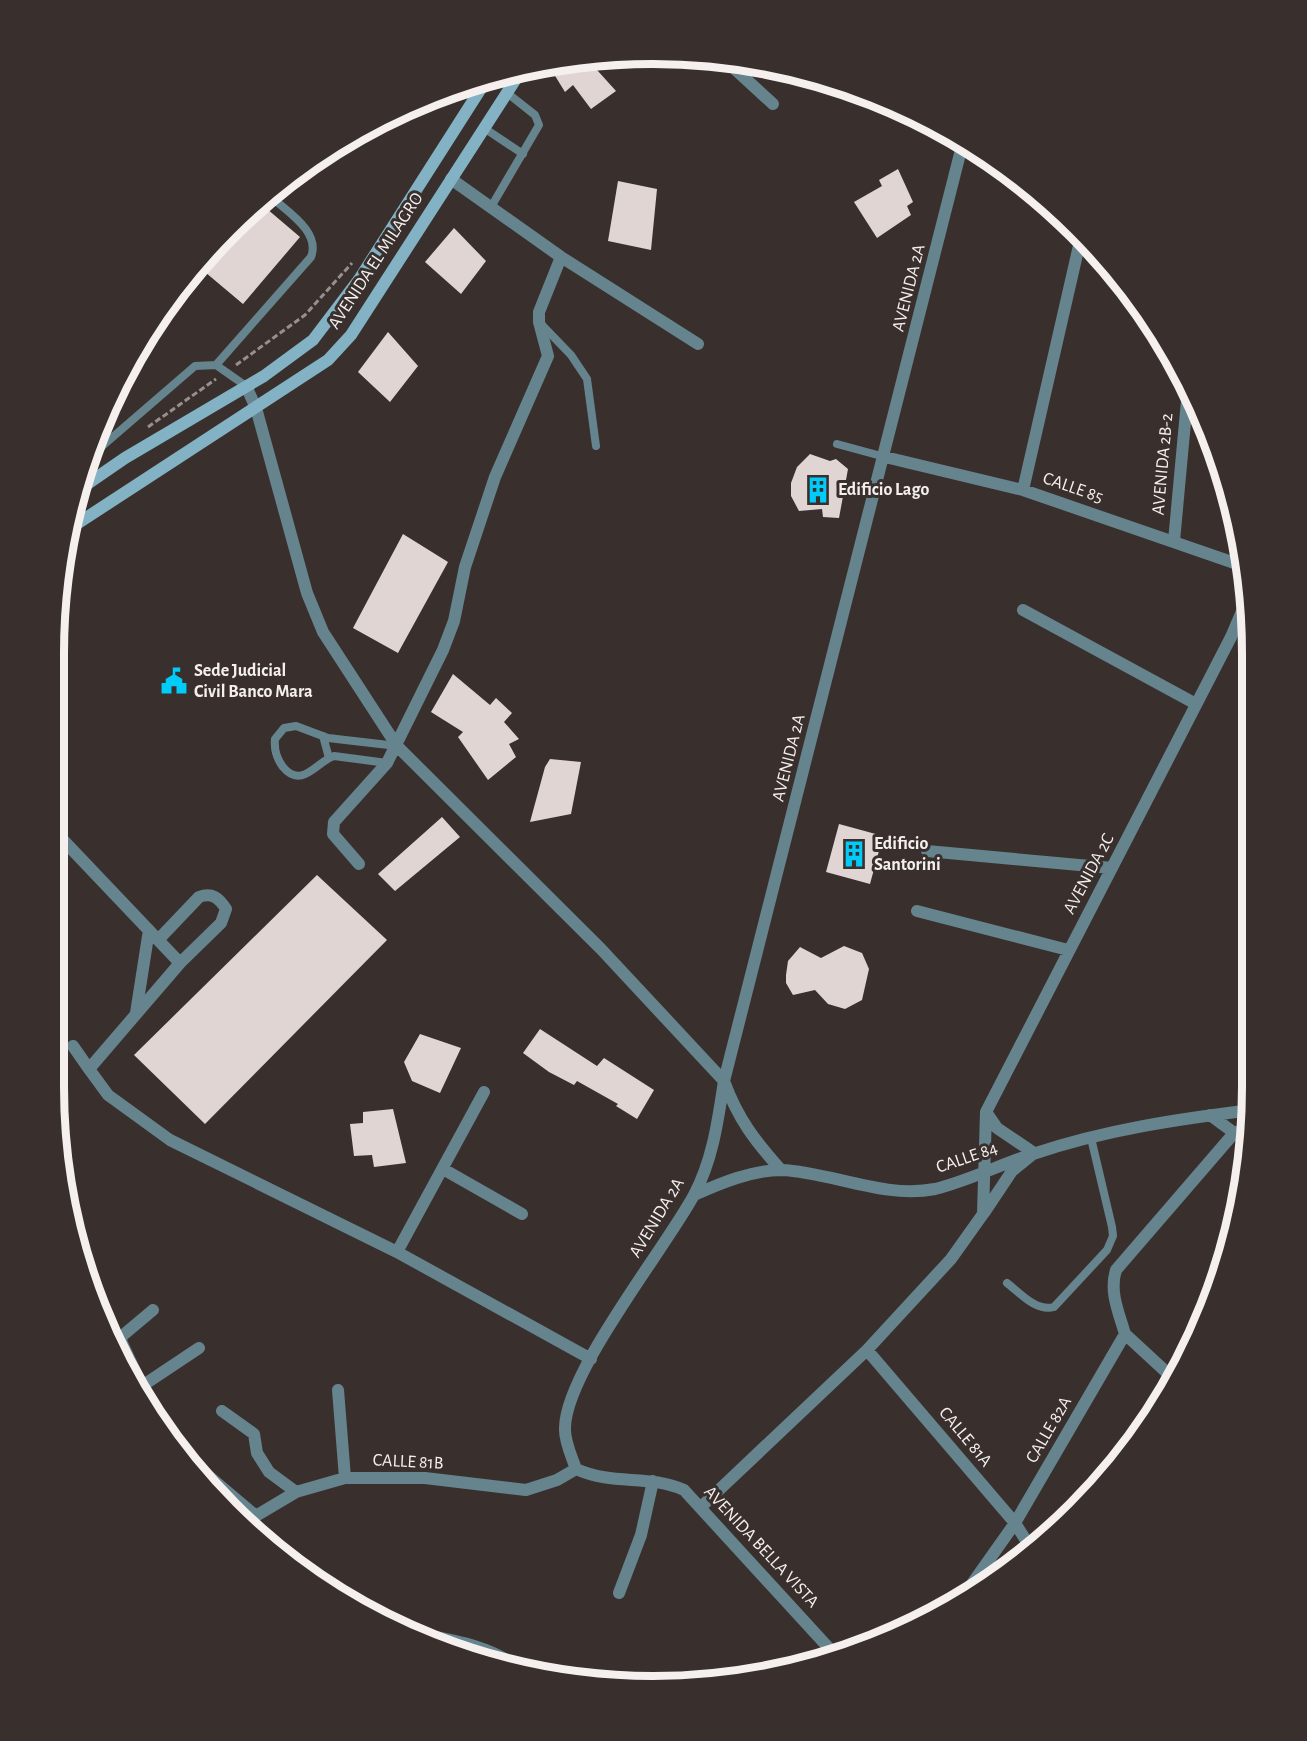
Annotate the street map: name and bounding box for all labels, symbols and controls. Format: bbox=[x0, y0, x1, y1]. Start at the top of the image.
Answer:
street label: AVENIDA EL MILAGRO bbox=[325, 190, 427, 332]
street label: AVENIDA 2A bbox=[889, 242, 929, 334]
street label: AVENIDA 2B-2 bbox=[1150, 412, 1176, 516]
street label: CALLE 85 bbox=[1041, 469, 1105, 507]
building icon: Edificio Lago bbox=[803, 475, 833, 505]
place label: Edificio Lago bbox=[838, 481, 929, 499]
place label: Sede Judicial Civil Banco Mara bbox=[194, 662, 313, 701]
public building icon: Sede Judicial Civil Banco Mara bbox=[159, 666, 189, 696]
street label: AVENIDA 2A bbox=[769, 712, 809, 804]
street label: AVENIDA 2C bbox=[1060, 831, 1118, 917]
place label: Edificio Santorini bbox=[874, 835, 941, 874]
building icon: Edificio Santorini bbox=[839, 839, 869, 869]
street label: CALLE 84 bbox=[934, 1139, 1000, 1177]
street label: AVENIDA 2A bbox=[626, 1175, 688, 1261]
street label: CALLE 82A bbox=[1023, 1393, 1075, 1466]
street label: CALLE 81A bbox=[935, 1404, 995, 1471]
street label: CALLE 81B bbox=[372, 1451, 444, 1473]
street label: AVENIDA BELLA VISTA bbox=[700, 1483, 822, 1612]

